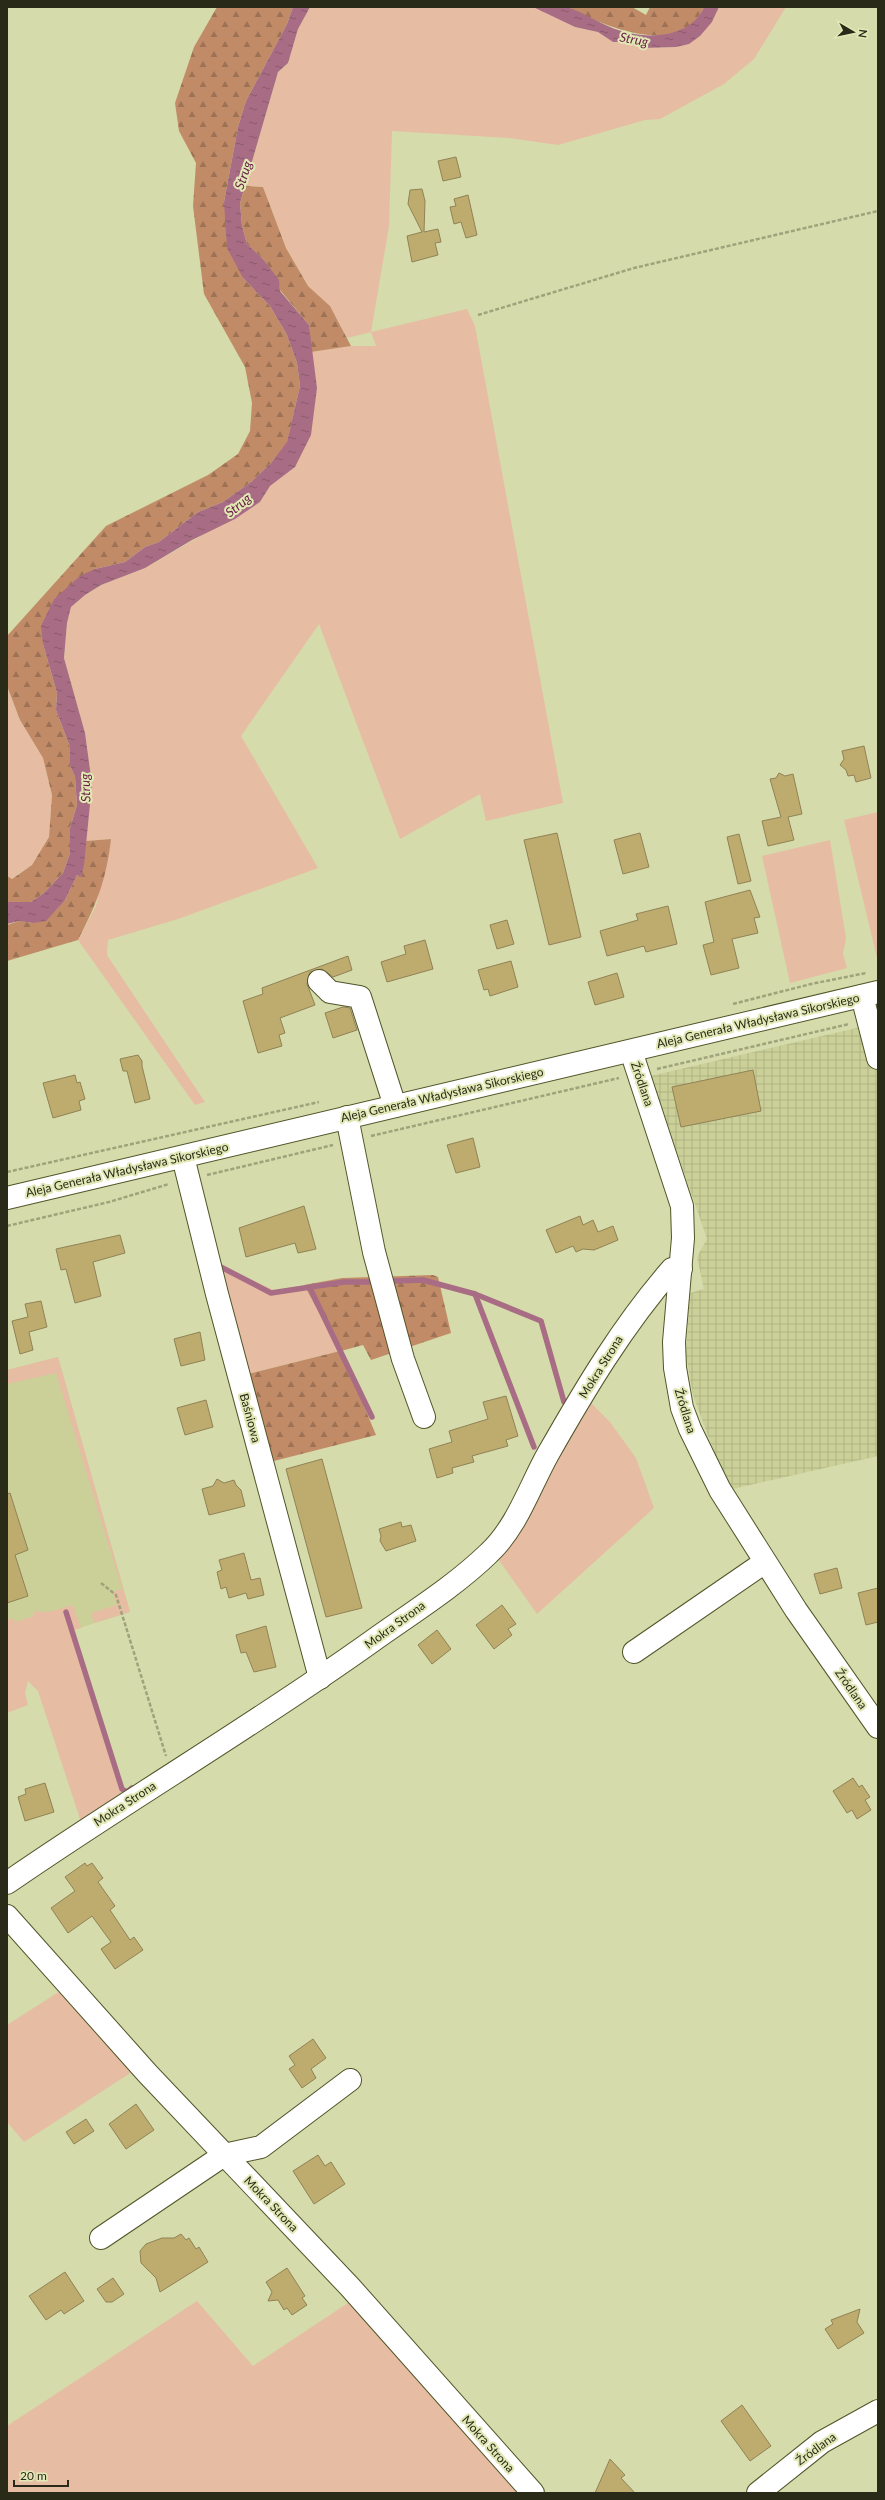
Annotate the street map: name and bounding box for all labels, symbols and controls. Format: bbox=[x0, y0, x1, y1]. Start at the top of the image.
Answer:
north arrow bbox=[833, 12, 873, 52]
water label: Strug bbox=[618, 28, 650, 50]
text: N bbox=[856, 28, 870, 39]
water label: Strug bbox=[231, 158, 255, 191]
water label: Strug bbox=[222, 489, 255, 520]
water label: Strug bbox=[76, 773, 93, 803]
street label: Aleja Generała Władysława Sikorskiego bbox=[655, 990, 861, 1051]
street label: Źródlana bbox=[628, 1060, 657, 1108]
street label: Aleja Generała Władysława Sikorskiego bbox=[339, 1064, 545, 1125]
street label: Aleja Generała Władysława Sikorskiego bbox=[24, 1139, 230, 1200]
street label: Mokra Strona bbox=[575, 1333, 626, 1401]
street label: Źródlana bbox=[672, 1387, 699, 1435]
street label: Baśniowa bbox=[237, 1392, 264, 1444]
street label: Mokra Strona bbox=[361, 1598, 428, 1652]
street label: Źródlana bbox=[832, 1666, 871, 1712]
street label: Mokra Strona bbox=[91, 1778, 159, 1829]
street label: Mokra Strona bbox=[241, 2173, 302, 2235]
street label: Mokra Strona bbox=[459, 2412, 518, 2475]
street label: Źródlana bbox=[793, 2429, 839, 2468]
scale bar bbox=[14, 2462, 68, 2488]
text: 20 m bbox=[20, 2468, 47, 2483]

